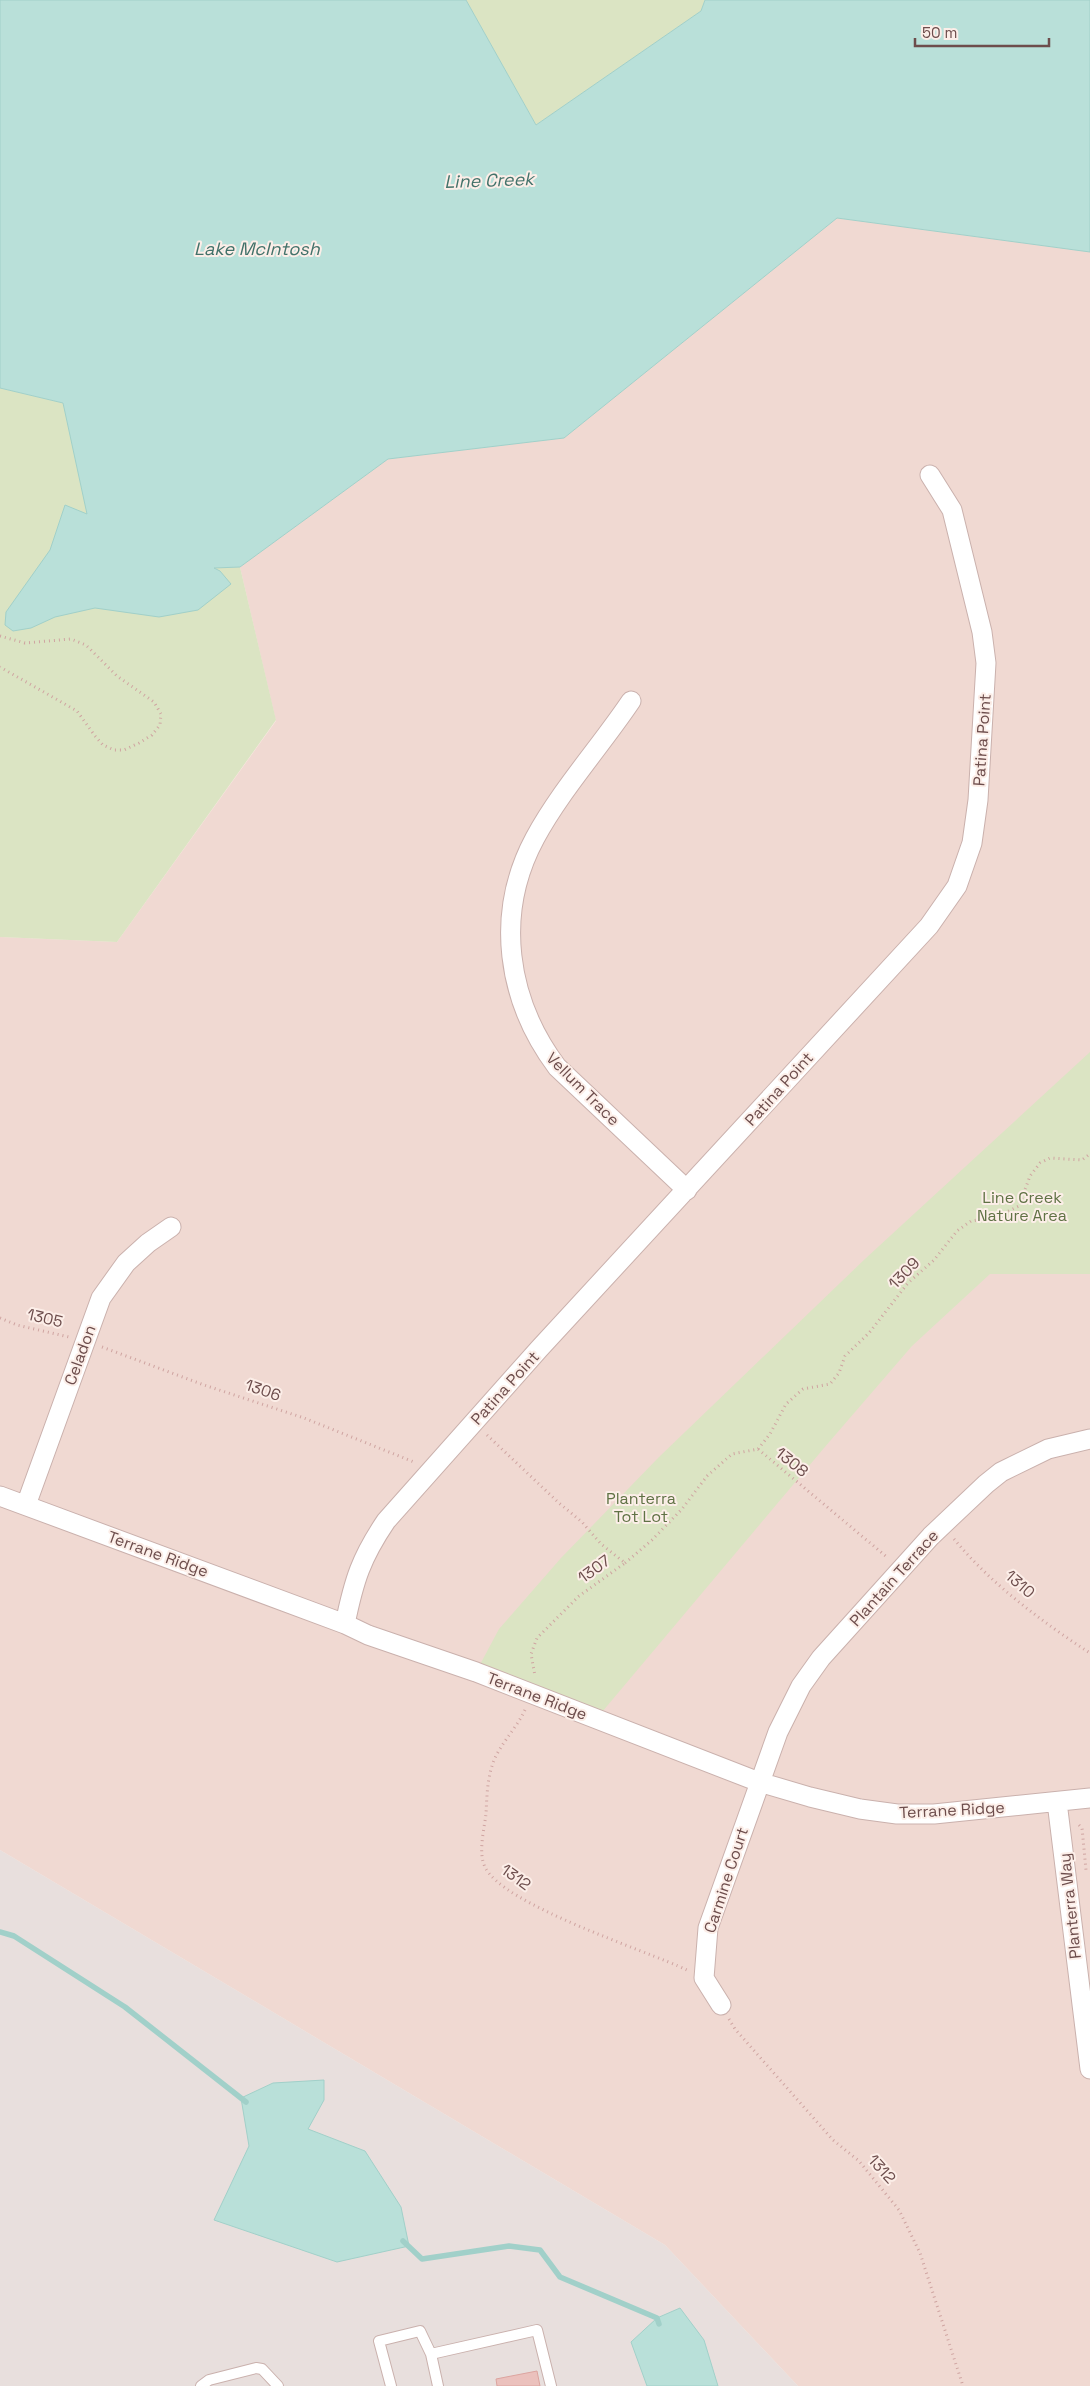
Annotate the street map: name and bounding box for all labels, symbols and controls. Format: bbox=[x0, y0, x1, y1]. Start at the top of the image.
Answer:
scale bar bbox=[915, 15, 1049, 47]
text: 50 m bbox=[922, 23, 957, 42]
water label: Line Creek bbox=[444, 167, 536, 193]
water label: Lake McIntosh bbox=[194, 237, 321, 260]
street label: Patina Point bbox=[968, 693, 996, 787]
street label: Vellum Trace bbox=[542, 1048, 624, 1130]
street label: Patina Point bbox=[740, 1048, 818, 1130]
park label: Line Creek Nature Area bbox=[977, 1187, 1067, 1226]
street label: 1309 bbox=[884, 1253, 924, 1293]
street label: 1305 bbox=[25, 1304, 65, 1332]
street label: Celadon bbox=[59, 1322, 101, 1388]
street label: Patina Point bbox=[466, 1347, 544, 1429]
street label: 1306 bbox=[242, 1374, 284, 1406]
street label: 1308 bbox=[771, 1442, 813, 1482]
park label: Planterra Tot Lot bbox=[606, 1488, 676, 1527]
street label: Plantain Terrace bbox=[845, 1525, 943, 1631]
street label: Terrane Ridge bbox=[105, 1526, 211, 1582]
street label: 1307 bbox=[574, 1550, 614, 1588]
street label: 1310 bbox=[1001, 1565, 1039, 1603]
street label: Terrane Ridge bbox=[484, 1667, 590, 1725]
street label: Terrane Ridge bbox=[899, 1797, 1005, 1823]
street label: Carmine Court bbox=[699, 1824, 753, 1936]
street label: Planterra Way bbox=[1054, 1852, 1086, 1960]
street label: 1312 bbox=[497, 1859, 535, 1895]
street label: 1312 bbox=[863, 2150, 901, 2188]

